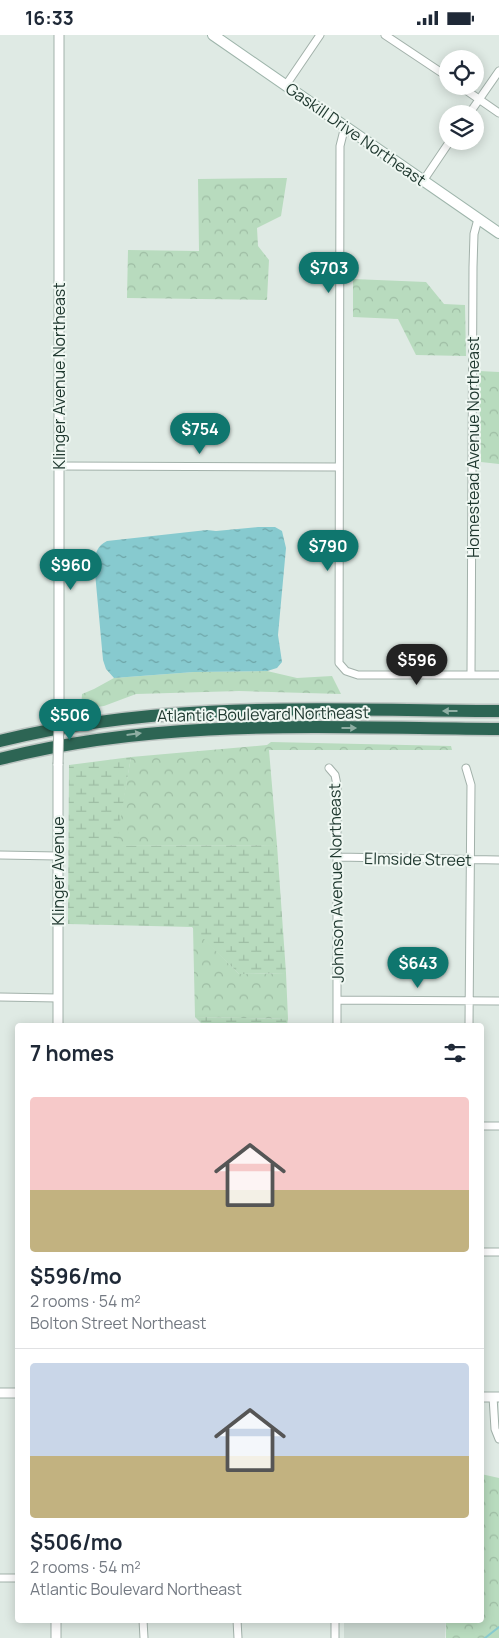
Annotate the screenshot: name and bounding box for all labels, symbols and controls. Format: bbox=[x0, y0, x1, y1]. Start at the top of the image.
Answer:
text: 16:33 bbox=[25, 5, 74, 31]
map controls bbox=[439, 50, 484, 150]
button: locate bbox=[439, 50, 484, 95]
street label: Gaskill Drive Northeast bbox=[281, 77, 431, 191]
button: layers bbox=[439, 105, 484, 150]
pin: $703 bbox=[299, 251, 359, 294]
text: $703 bbox=[310, 257, 348, 279]
street label: Klinger Avenue Northeast bbox=[48, 282, 70, 470]
street label: Homestead Avenue Northeast bbox=[462, 336, 484, 558]
pin: $754 bbox=[170, 413, 230, 455]
text: $754 bbox=[181, 418, 219, 440]
pin: $790 bbox=[298, 529, 358, 572]
text: $790 bbox=[308, 535, 348, 557]
pin: $960 bbox=[41, 549, 101, 591]
text: $960 bbox=[51, 554, 91, 576]
pin: $596 bbox=[387, 643, 447, 686]
text: $596 bbox=[397, 649, 437, 671]
pin: $506 bbox=[40, 699, 100, 741]
street label: Atlantic Boulevard Northeast bbox=[157, 701, 369, 727]
text: $506 bbox=[50, 704, 90, 726]
one-way arrow bbox=[442, 707, 458, 715]
one-way arrow bbox=[341, 724, 357, 732]
one-way arrow bbox=[126, 730, 142, 738]
street label: Johnson Avenue Northeast bbox=[323, 783, 349, 983]
street label: Klinger Avenue bbox=[47, 816, 69, 926]
street label: Elmside Street bbox=[364, 847, 472, 871]
pin: $643 bbox=[388, 947, 448, 989]
text: $643 bbox=[398, 952, 438, 974]
text: 7 homes bbox=[30, 1039, 114, 1067]
icon: filters bbox=[441, 1039, 469, 1067]
icon: home bbox=[205, 1130, 295, 1220]
text: $596/mo bbox=[30, 1262, 122, 1290]
text: 2 rooms · 54 m² bbox=[30, 1290, 141, 1312]
text: Bolton Street Northeast bbox=[30, 1312, 206, 1334]
icon: home bbox=[205, 1395, 295, 1485]
text: $506/mo bbox=[30, 1528, 123, 1556]
text: 2 rooms · 54 m² bbox=[30, 1556, 141, 1578]
text: Atlantic Boulevard Northeast bbox=[30, 1578, 242, 1600]

